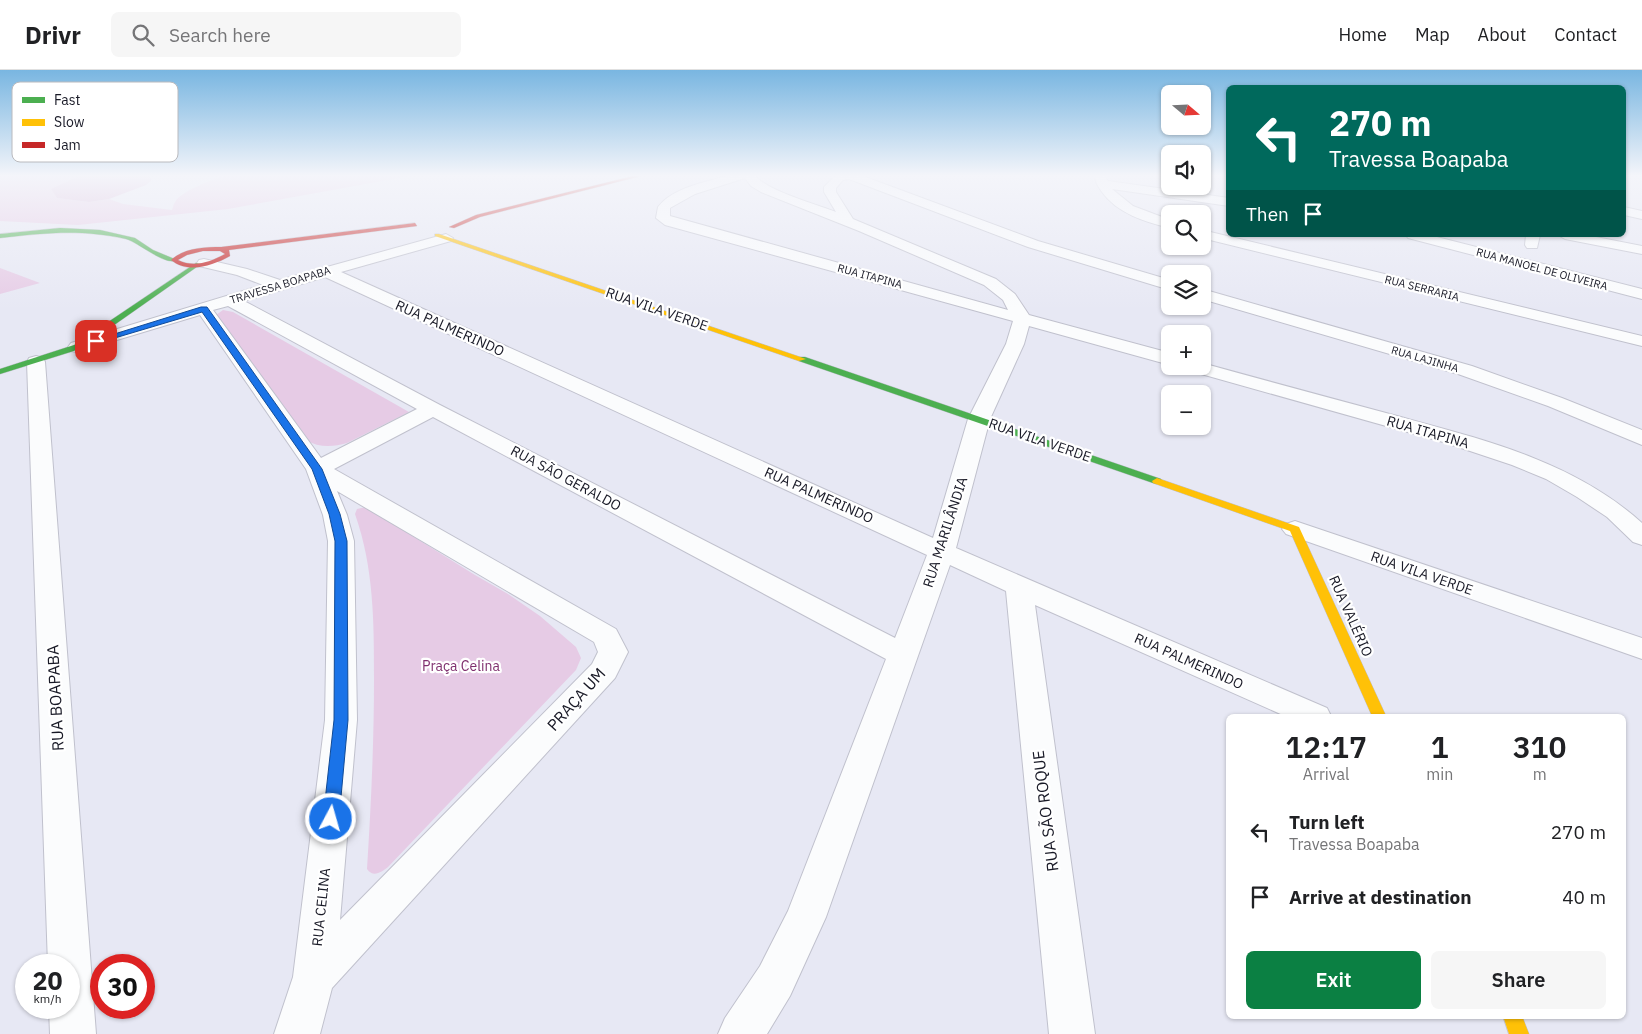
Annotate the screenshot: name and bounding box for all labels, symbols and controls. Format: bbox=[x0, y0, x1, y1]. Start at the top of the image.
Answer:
search box bbox=[111, 12, 461, 57]
text: Drivr bbox=[25, 19, 81, 51]
icon: search bbox=[129, 21, 157, 49]
text: Search here bbox=[169, 23, 271, 47]
text: Home bbox=[1339, 23, 1387, 46]
text: Map bbox=[1415, 23, 1450, 46]
text: About bbox=[1478, 23, 1526, 46]
text: Contact bbox=[1554, 23, 1617, 46]
legend bbox=[12, 82, 178, 162]
north arrow bbox=[1161, 85, 1211, 135]
map controls bbox=[1161, 85, 1211, 435]
text: Fast bbox=[54, 91, 80, 109]
text: 270 m bbox=[1329, 100, 1432, 146]
icon: left bbox=[1246, 105, 1311, 170]
text: Slow bbox=[54, 113, 85, 131]
text: Jam bbox=[54, 136, 81, 154]
text: Travessa Boapaba bbox=[1329, 144, 1509, 173]
button: sound bbox=[1161, 145, 1211, 195]
icon: arrive bbox=[1299, 200, 1327, 228]
text: Then bbox=[1246, 202, 1289, 226]
button: search bbox=[1161, 205, 1211, 255]
street label: RUA MANOEL DE OLIVEIRA bbox=[1475, 245, 1609, 293]
street label: RUA ITAPINA bbox=[836, 261, 904, 291]
street label: TRAVESSA BOAPABA bbox=[228, 263, 332, 307]
button: layers bbox=[1161, 265, 1211, 315]
street label: RUA SERRARIA bbox=[1383, 272, 1461, 304]
street label: RUA VILA VERDE bbox=[603, 283, 711, 335]
street label: RUA PALMERINDO bbox=[393, 296, 507, 360]
pin bbox=[75, 320, 117, 362]
button: + bbox=[1161, 325, 1211, 375]
icon: arrive bbox=[82, 327, 110, 355]
street label: RUA LAJINHA bbox=[1390, 343, 1460, 375]
button: − bbox=[1161, 385, 1211, 435]
street label: RUA ITAPINA bbox=[1385, 412, 1471, 452]
street label: RUA VILA VERDE bbox=[986, 414, 1094, 466]
street label: RUA SÃO GERALDO bbox=[508, 441, 624, 515]
street label: RUA PALMERINDO bbox=[762, 463, 876, 527]
street label: RUA MARILÂNDIA bbox=[919, 474, 971, 590]
street label: RUA VILA VERDE bbox=[1368, 547, 1476, 599]
street label: RUA VALÉRIO bbox=[1325, 572, 1378, 659]
street label: RUA PALMERINDO bbox=[1132, 629, 1246, 693]
street label: RUA BOAPABA bbox=[42, 644, 68, 752]
park label: Praça Celina bbox=[422, 657, 500, 675]
street label: PRAÇA UM bbox=[543, 663, 609, 735]
text: 12:17 bbox=[1285, 727, 1367, 766]
text: 1 bbox=[1431, 727, 1449, 766]
text: 310 bbox=[1513, 727, 1567, 766]
street label: RUA SÃO ROQUE bbox=[1028, 749, 1062, 873]
text: Arrival bbox=[1303, 764, 1349, 784]
text: min bbox=[1426, 764, 1453, 784]
text: m bbox=[1533, 764, 1547, 784]
position arrow bbox=[304, 792, 356, 844]
text: Turn left bbox=[1289, 810, 1365, 834]
icon: left bbox=[1246, 818, 1274, 846]
text: 270 m bbox=[1551, 820, 1606, 844]
text: Travessa Boapaba bbox=[1289, 834, 1420, 854]
street label: RUA CELINA bbox=[308, 867, 334, 947]
icon: arrive bbox=[1246, 883, 1274, 911]
text: Arrive at destination bbox=[1289, 885, 1472, 909]
text: 40 m bbox=[1562, 885, 1606, 909]
button: Exit bbox=[1246, 951, 1421, 1009]
button: Share bbox=[1431, 951, 1606, 1009]
speed limit sign: 30 bbox=[90, 954, 155, 1019]
text: 20 bbox=[32, 964, 63, 997]
text: km/h bbox=[33, 991, 62, 1006]

